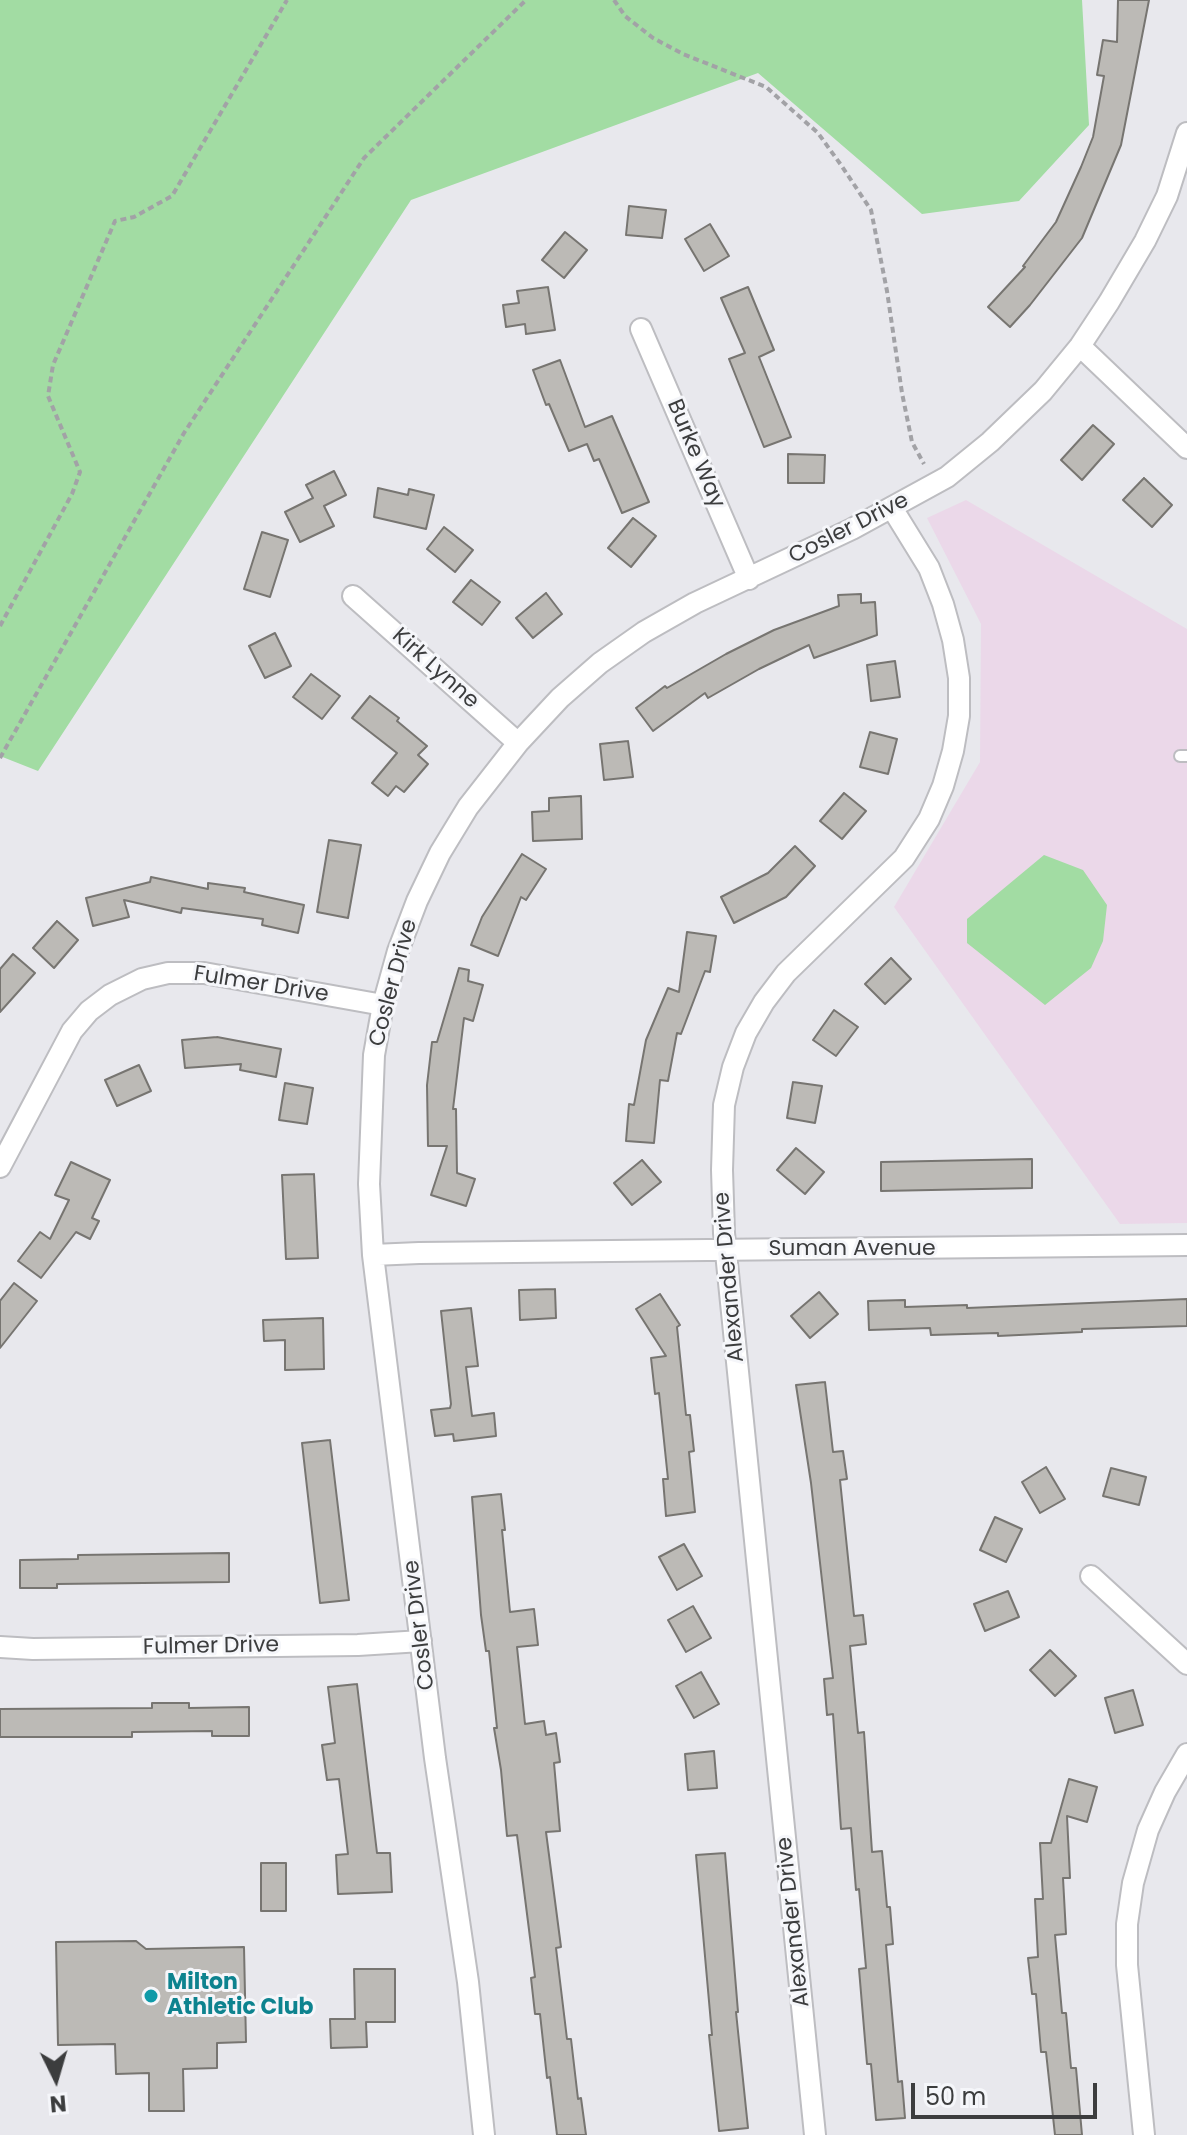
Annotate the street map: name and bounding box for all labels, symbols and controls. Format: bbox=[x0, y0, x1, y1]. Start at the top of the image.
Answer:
street label: Burke Way bbox=[660, 396, 730, 512]
street label: Cosler Drive bbox=[785, 488, 913, 570]
street label: Kirk Lynne bbox=[386, 623, 484, 715]
street label: Cosler Drive bbox=[364, 916, 424, 1050]
street label: Fulmer Drive bbox=[192, 961, 330, 1009]
street label: Alexander Drive bbox=[709, 1191, 751, 1363]
street label: Suman Avenue bbox=[768, 1236, 936, 1262]
street label: Cosler Drive bbox=[399, 1558, 441, 1692]
street label: Fulmer Drive bbox=[143, 1633, 279, 1661]
street label: Alexander Drive bbox=[772, 1836, 816, 2008]
place label: Milton Athletic Club bbox=[167, 1970, 313, 2022]
marker: Milton Athletic Club bbox=[142, 1987, 160, 2005]
north arrow bbox=[16, 2039, 96, 2119]
scale bar bbox=[915, 2067, 1101, 2117]
text: 50 m bbox=[925, 2080, 986, 2113]
text: N bbox=[49, 2087, 68, 2120]

